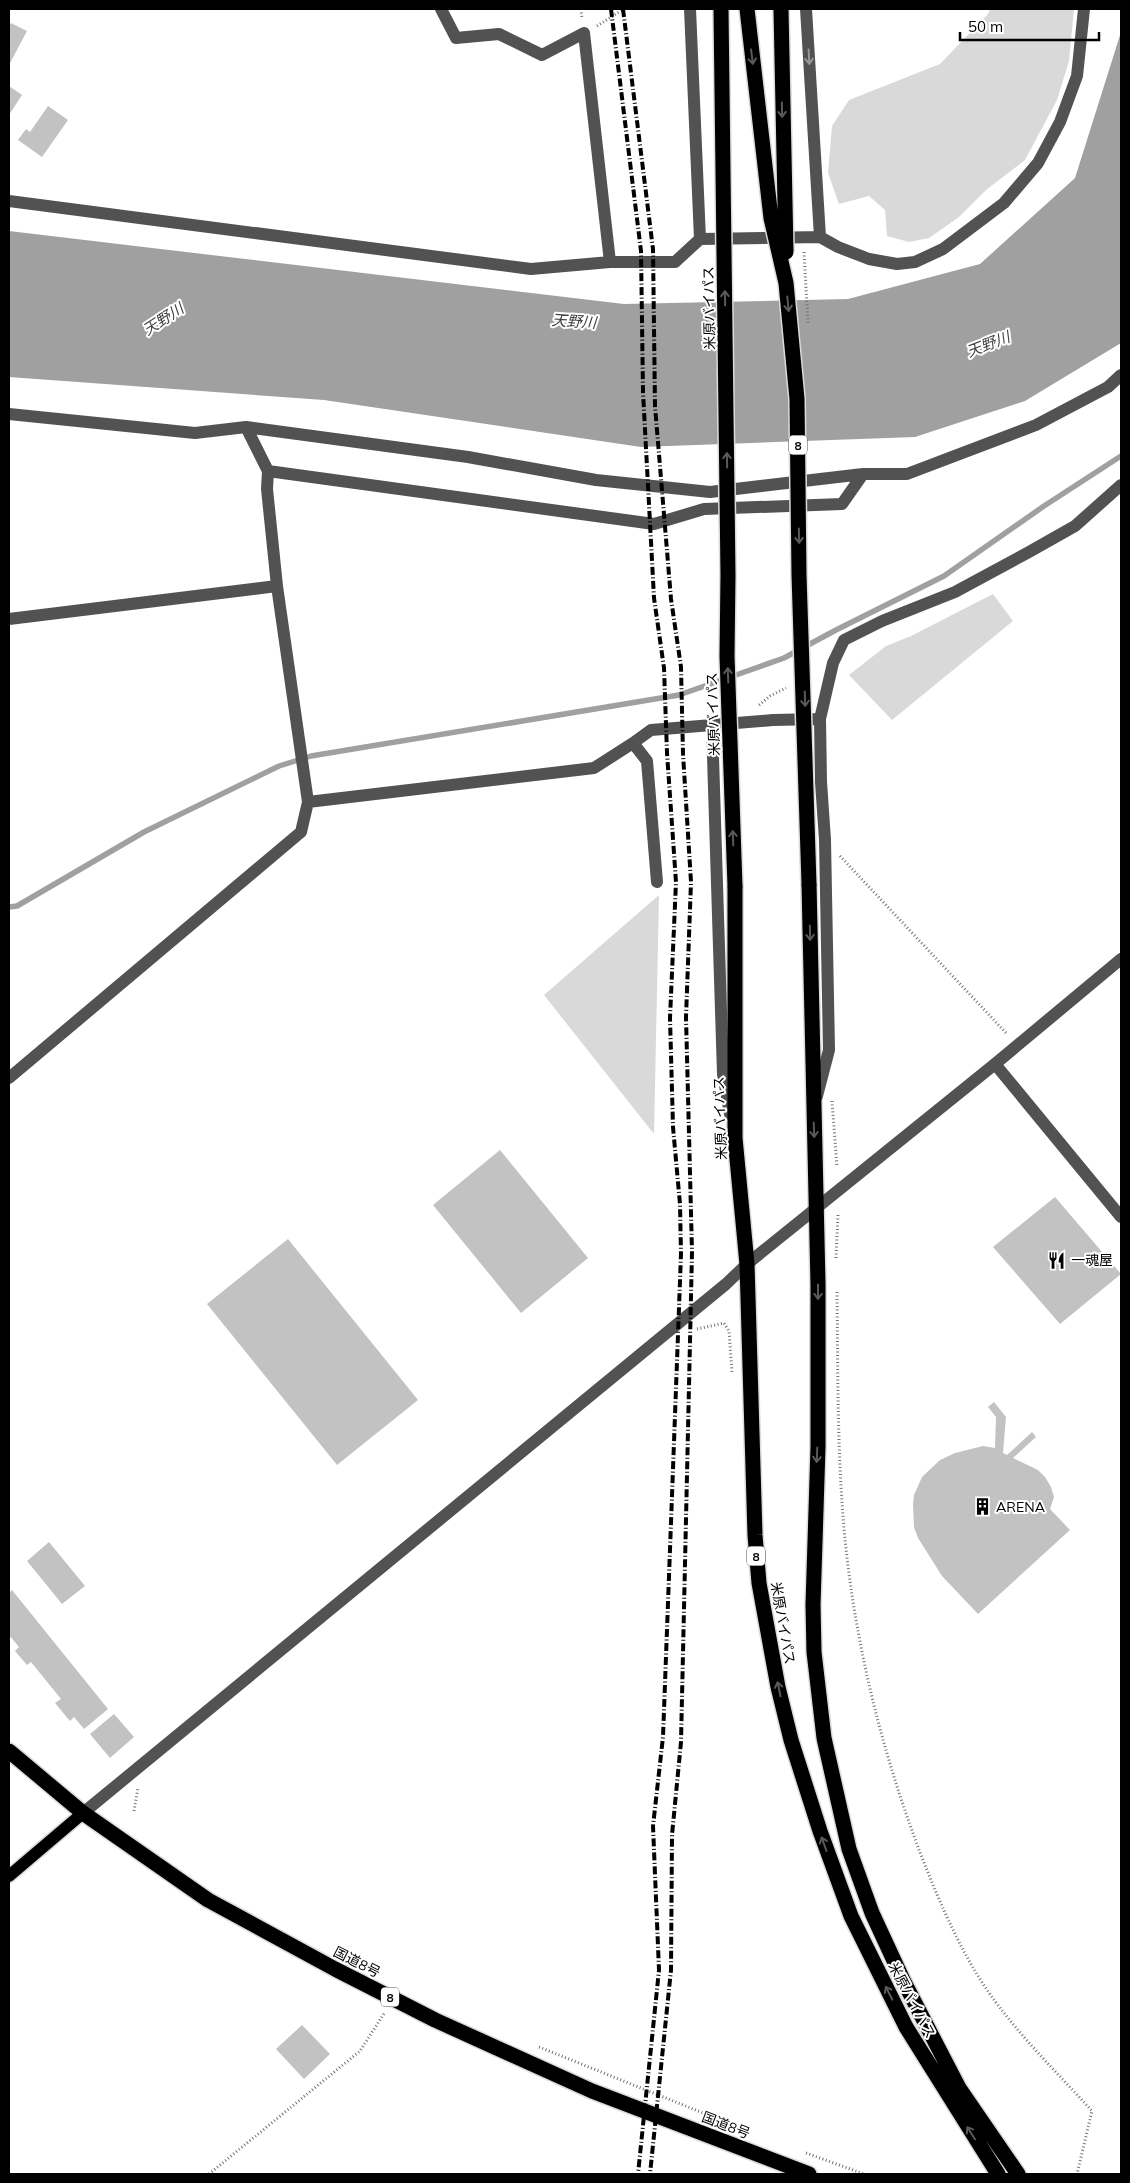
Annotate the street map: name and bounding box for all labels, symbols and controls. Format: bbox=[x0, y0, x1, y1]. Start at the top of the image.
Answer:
scale bar bbox=[960, 10, 1099, 42]
text: 50 m bbox=[968, 17, 1003, 36]
one-way arrow bbox=[747, 49, 757, 65]
one-way arrow bbox=[804, 49, 813, 65]
one-way arrow bbox=[777, 102, 787, 118]
street label: 米原バイパス bbox=[699, 266, 719, 350]
one-way arrow bbox=[720, 290, 730, 306]
one-way arrow bbox=[784, 296, 793, 312]
water label: 天野川 bbox=[139, 298, 189, 339]
water label: 天野川 bbox=[551, 310, 599, 332]
water label: 天野川 bbox=[964, 326, 1014, 361]
road number: 8 bbox=[789, 436, 807, 454]
one-way arrow bbox=[722, 452, 732, 468]
one-way arrow bbox=[794, 528, 804, 544]
one-way arrow bbox=[723, 667, 733, 684]
street label: 米原バイパス bbox=[703, 672, 723, 756]
one-way arrow bbox=[800, 690, 809, 706]
one-way arrow bbox=[728, 830, 738, 846]
one-way arrow bbox=[805, 924, 815, 940]
street label: 米原バイパス bbox=[710, 1076, 730, 1160]
one-way arrow bbox=[810, 1122, 819, 1138]
restaurant icon: 一魂屋 bbox=[1047, 1250, 1067, 1270]
place label: 一魂屋 bbox=[1071, 1251, 1113, 1269]
one-way arrow bbox=[813, 1284, 823, 1300]
one-way arrow bbox=[813, 1447, 822, 1463]
building icon: ARENA bbox=[972, 1497, 992, 1517]
place label: ARENA bbox=[996, 1498, 1046, 1516]
road number: 8 bbox=[747, 1546, 765, 1565]
street label: 米原バイパス bbox=[767, 1580, 799, 1666]
one-way arrow bbox=[773, 1681, 783, 1697]
one-way arrow bbox=[819, 1837, 828, 1852]
street label: 国道8号 bbox=[330, 1943, 384, 1981]
street label: 米原バイパス bbox=[884, 1959, 940, 2041]
one-way arrow bbox=[884, 1986, 893, 2001]
road number: 8 bbox=[381, 1988, 399, 2006]
street label: 国道8号 bbox=[699, 2108, 753, 2142]
one-way arrow bbox=[966, 2127, 976, 2141]

